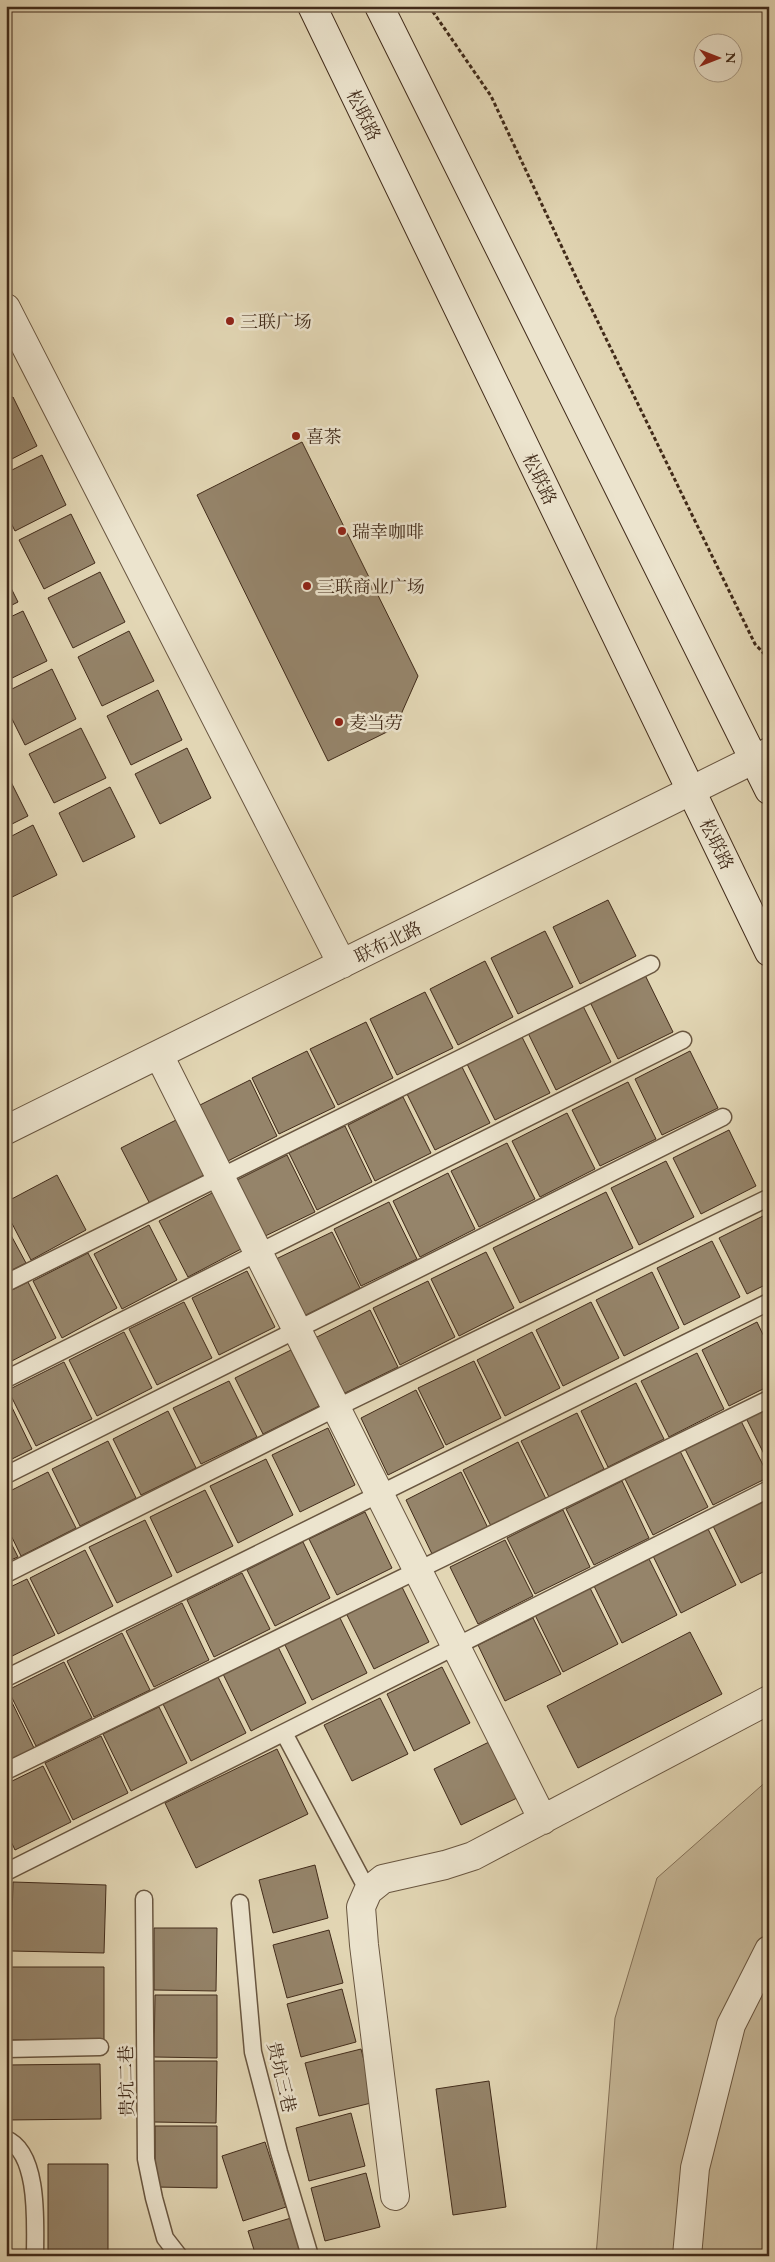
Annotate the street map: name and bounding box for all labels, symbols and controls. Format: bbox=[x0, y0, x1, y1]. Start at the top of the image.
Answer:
north arrow bbox=[692, 32, 742, 82]
text: N bbox=[722, 52, 740, 64]
street label: 松联路 bbox=[342, 86, 386, 144]
place label: 三联广场 bbox=[240, 310, 312, 333]
marker: 三联广场 bbox=[224, 315, 236, 327]
place label: 喜茶 bbox=[306, 425, 342, 448]
marker: 喜茶 bbox=[290, 430, 302, 442]
street label: 松联路 bbox=[518, 450, 562, 508]
place label: 瑞幸咖啡 bbox=[352, 520, 424, 543]
marker: 瑞幸咖啡 bbox=[336, 525, 348, 537]
place label: 三联商业广场 bbox=[317, 575, 425, 598]
marker: 三联商业广场 bbox=[301, 580, 313, 592]
place label: 麦当劳 bbox=[349, 711, 403, 734]
marker: 麦当劳 bbox=[333, 716, 345, 728]
street label: 松联路 bbox=[695, 815, 739, 873]
street label: 联布北路 bbox=[351, 916, 425, 968]
street label: 贵坑三巷 bbox=[263, 2039, 301, 2115]
street label: 贵坑二巷 bbox=[114, 2045, 138, 2117]

